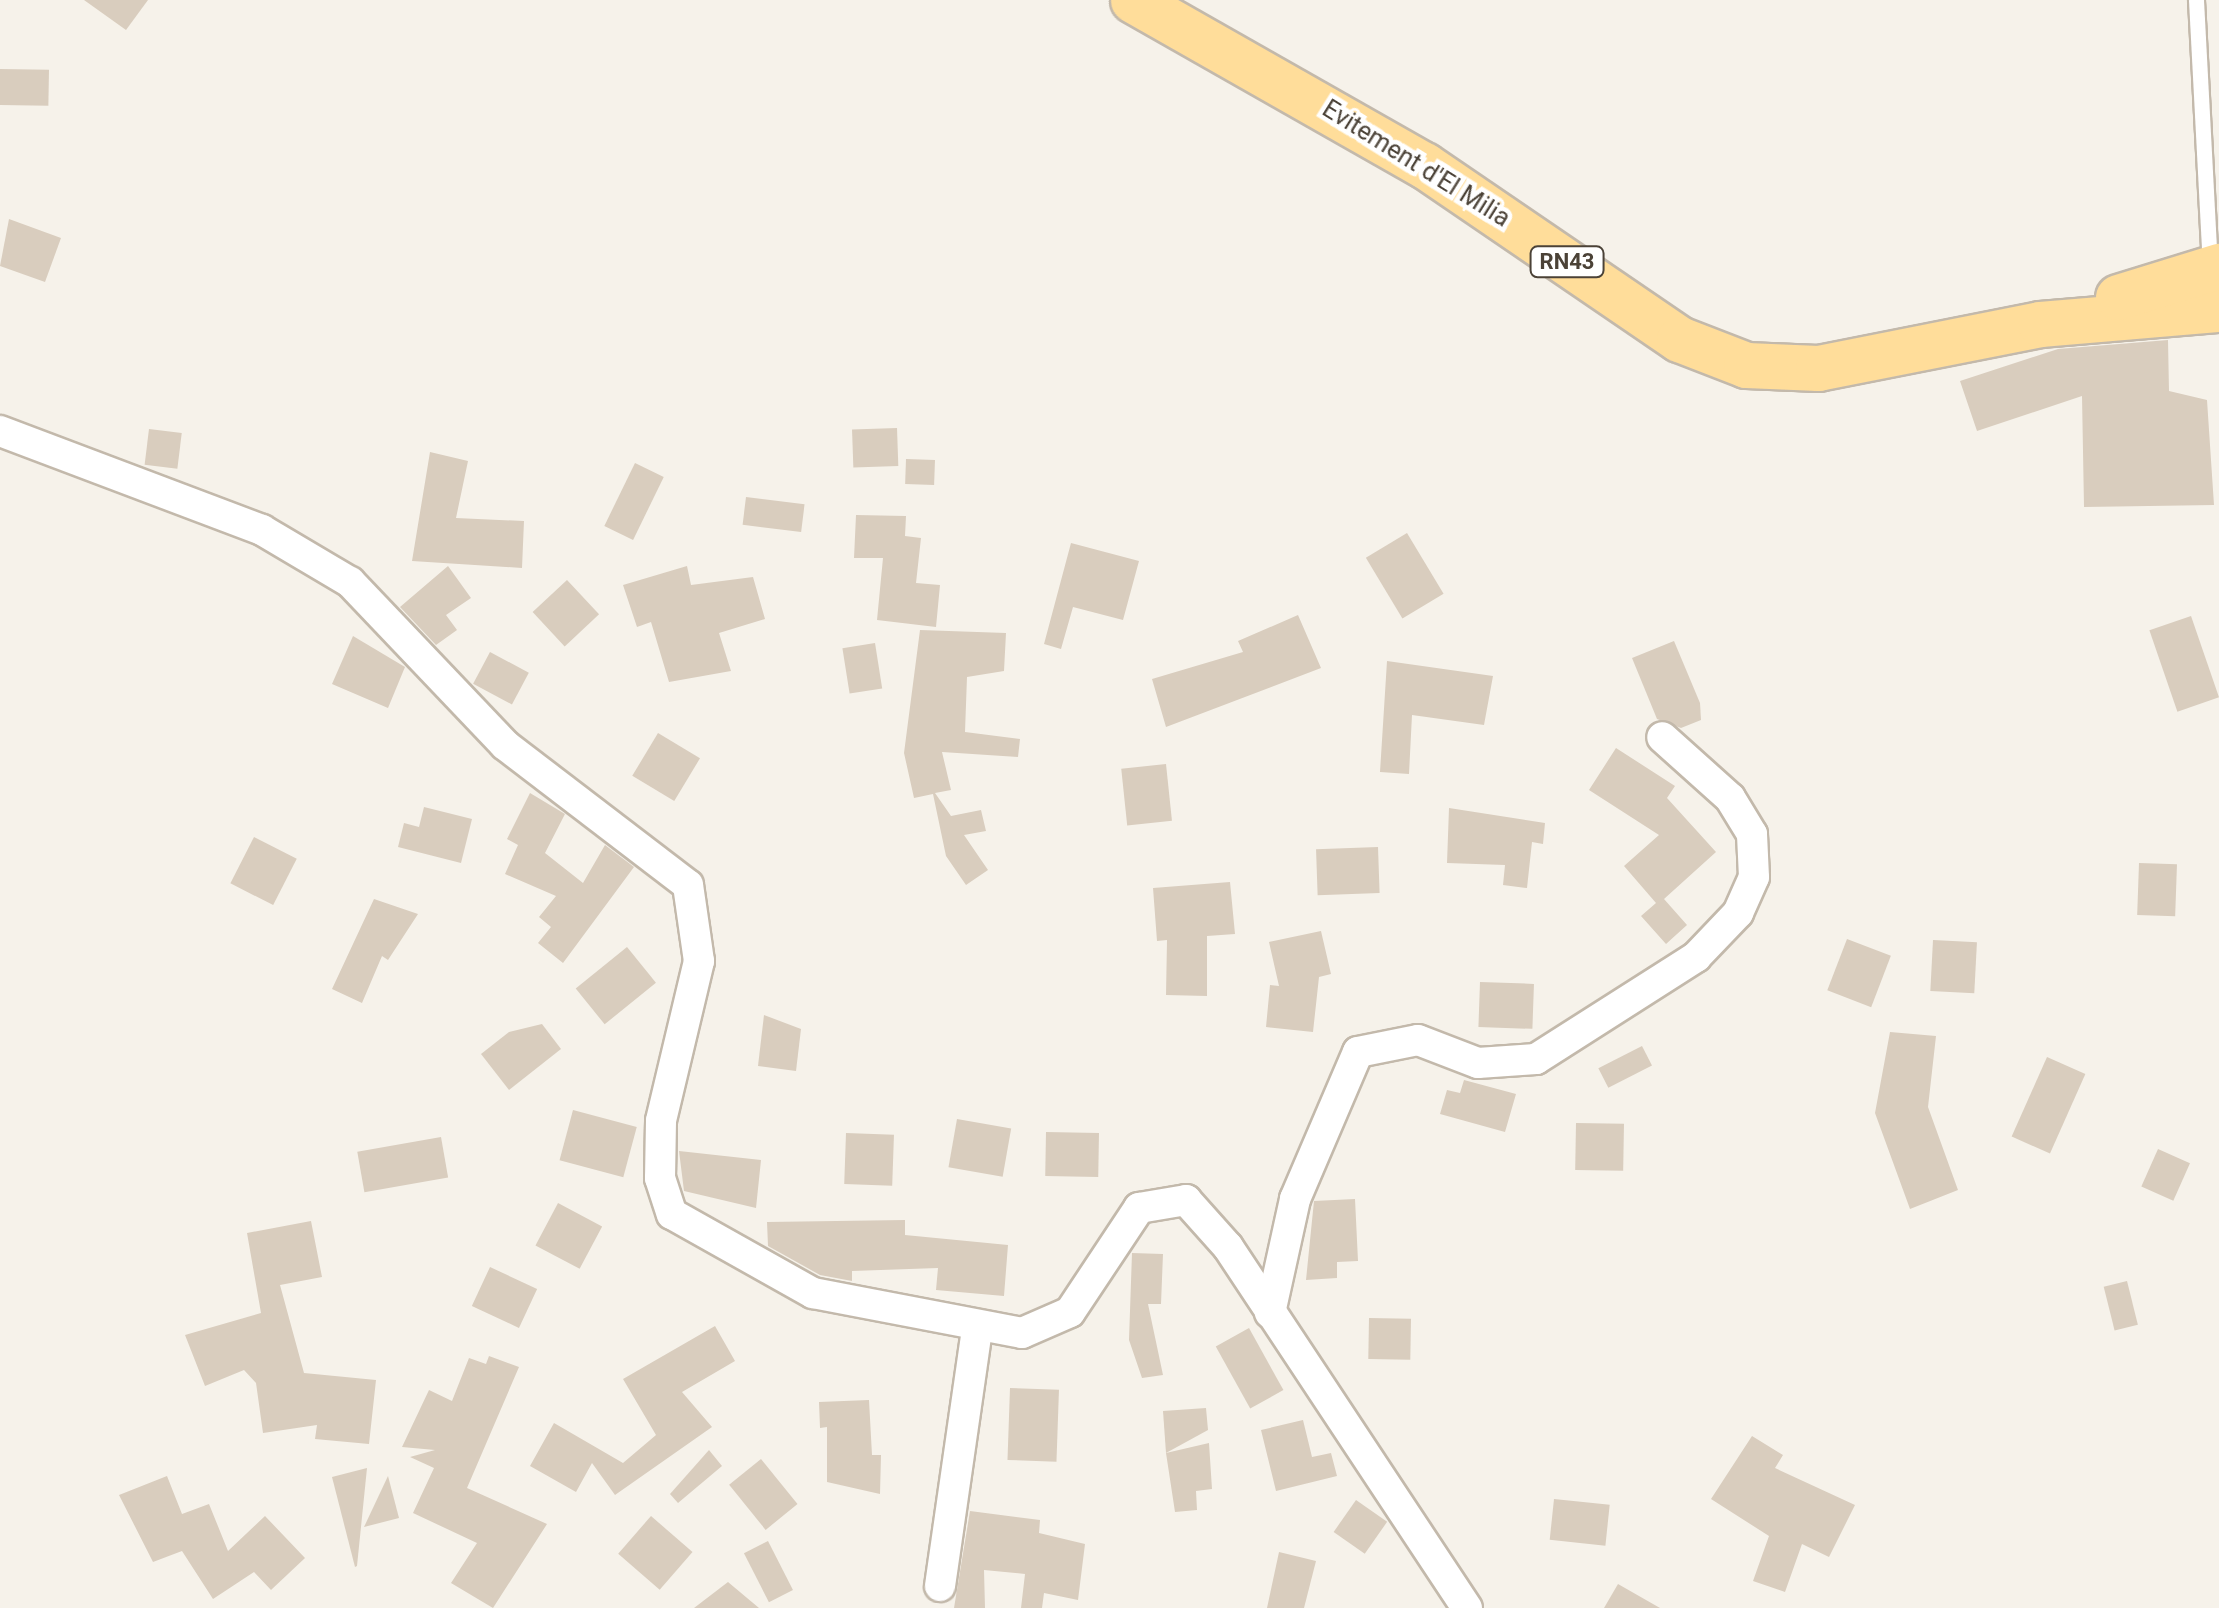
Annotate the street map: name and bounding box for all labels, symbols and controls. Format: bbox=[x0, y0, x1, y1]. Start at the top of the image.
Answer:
street label: Evitement d'El Milia bbox=[1317, 94, 1515, 234]
road number: RN43 bbox=[1530, 245, 1604, 279]

